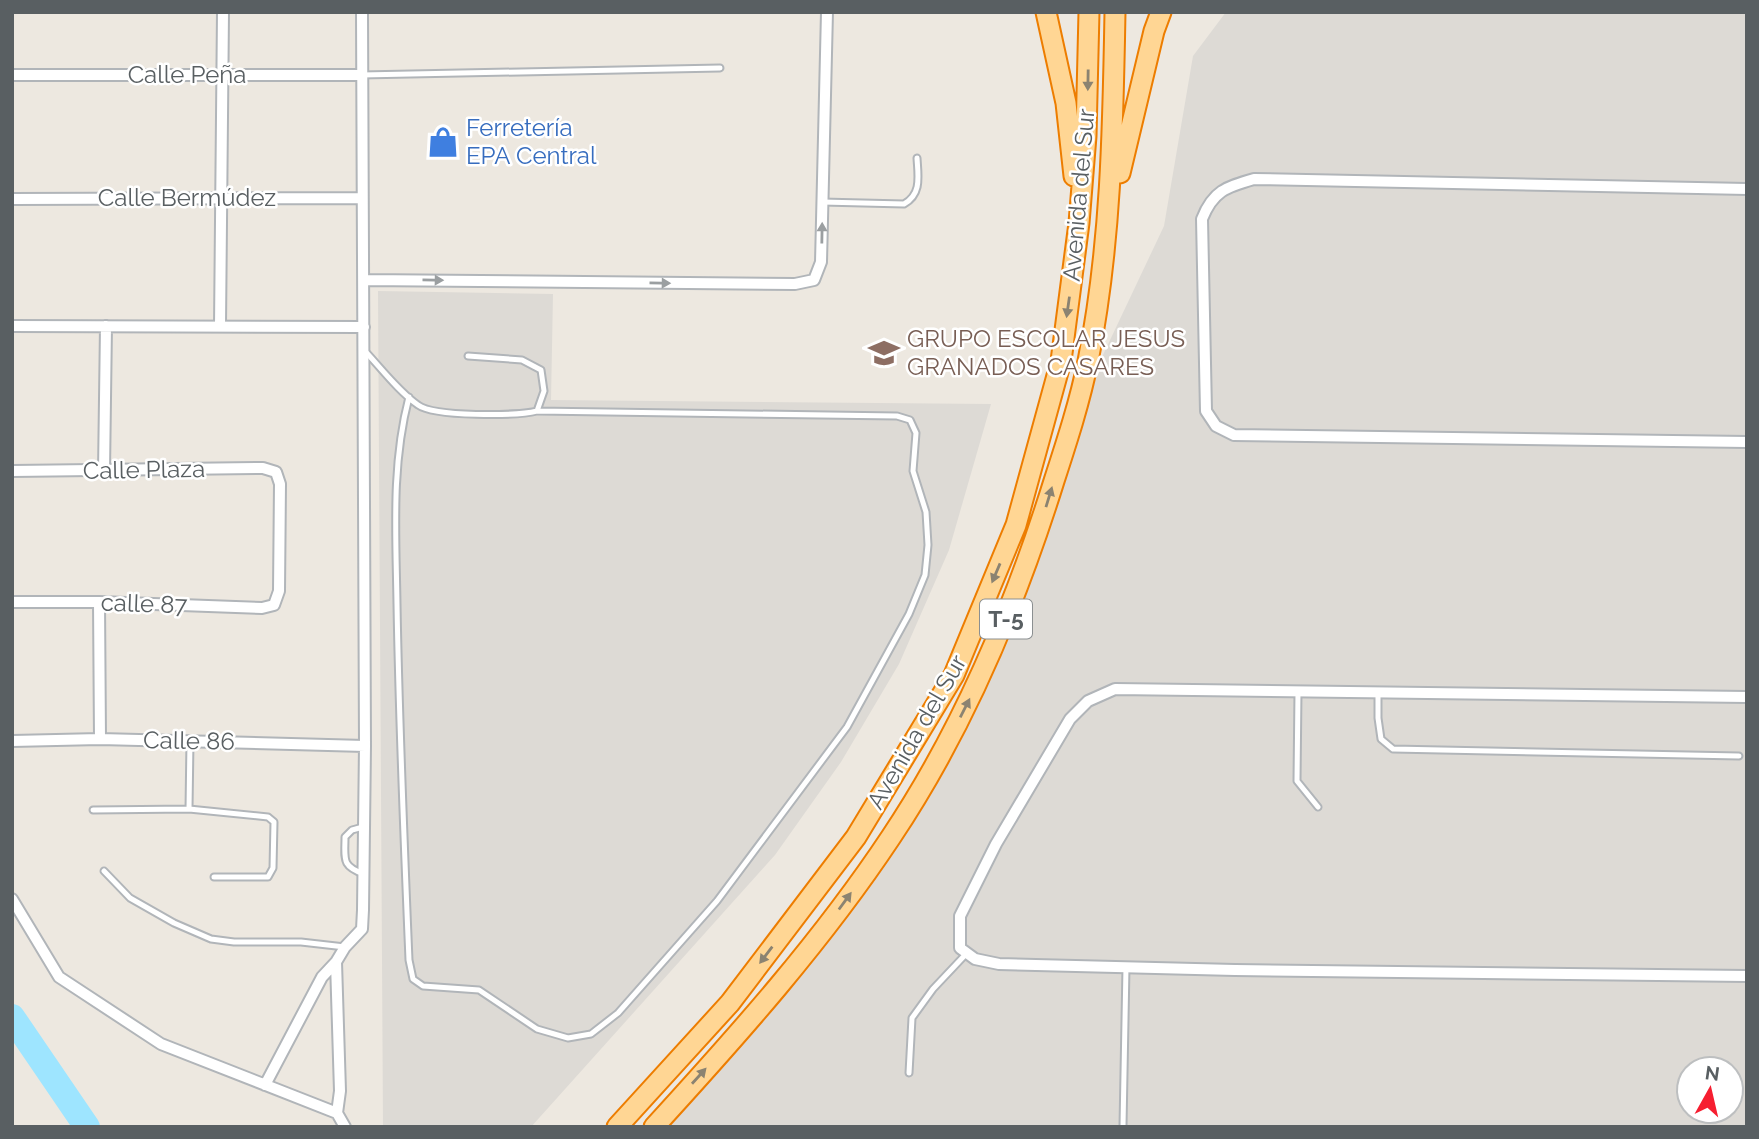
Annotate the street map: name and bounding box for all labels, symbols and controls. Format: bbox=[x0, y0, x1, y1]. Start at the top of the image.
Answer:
street label: Calle Peña bbox=[128, 60, 246, 89]
one-way arrow bbox=[1082, 70, 1094, 92]
street label: Avenida del Sur bbox=[1056, 107, 1101, 283]
place label: Ferretería EPA Central bbox=[466, 113, 597, 170]
shop icon: Ferretería EPA Central bbox=[426, 125, 460, 159]
street label: Calle Bermúdez bbox=[98, 183, 276, 212]
one-way arrow bbox=[816, 222, 827, 244]
one-way arrow bbox=[422, 274, 444, 286]
one-way arrow bbox=[649, 277, 671, 289]
one-way arrow bbox=[1062, 296, 1073, 318]
place label: GRUPO ESCOLAR JESUS GRANADOS CASARES bbox=[907, 324, 1185, 381]
school or university icon: GRUPO ESCOLAR JESUS GRANADOS CASARES bbox=[867, 336, 901, 370]
street label: Calle Plaza bbox=[83, 454, 205, 485]
one-way arrow bbox=[1044, 487, 1055, 508]
one-way arrow bbox=[990, 563, 1002, 583]
street label: calle 87 bbox=[100, 587, 188, 620]
road number: T-5 bbox=[980, 600, 1032, 638]
street label: Avenida del Sur bbox=[861, 649, 973, 814]
one-way arrow bbox=[959, 698, 970, 718]
street label: Calle 86 bbox=[143, 725, 235, 756]
one-way arrow bbox=[838, 892, 852, 910]
one-way arrow bbox=[760, 946, 774, 964]
north arrow bbox=[1675, 1055, 1745, 1125]
text: N bbox=[1704, 1061, 1721, 1085]
one-way arrow bbox=[691, 1067, 707, 1085]

